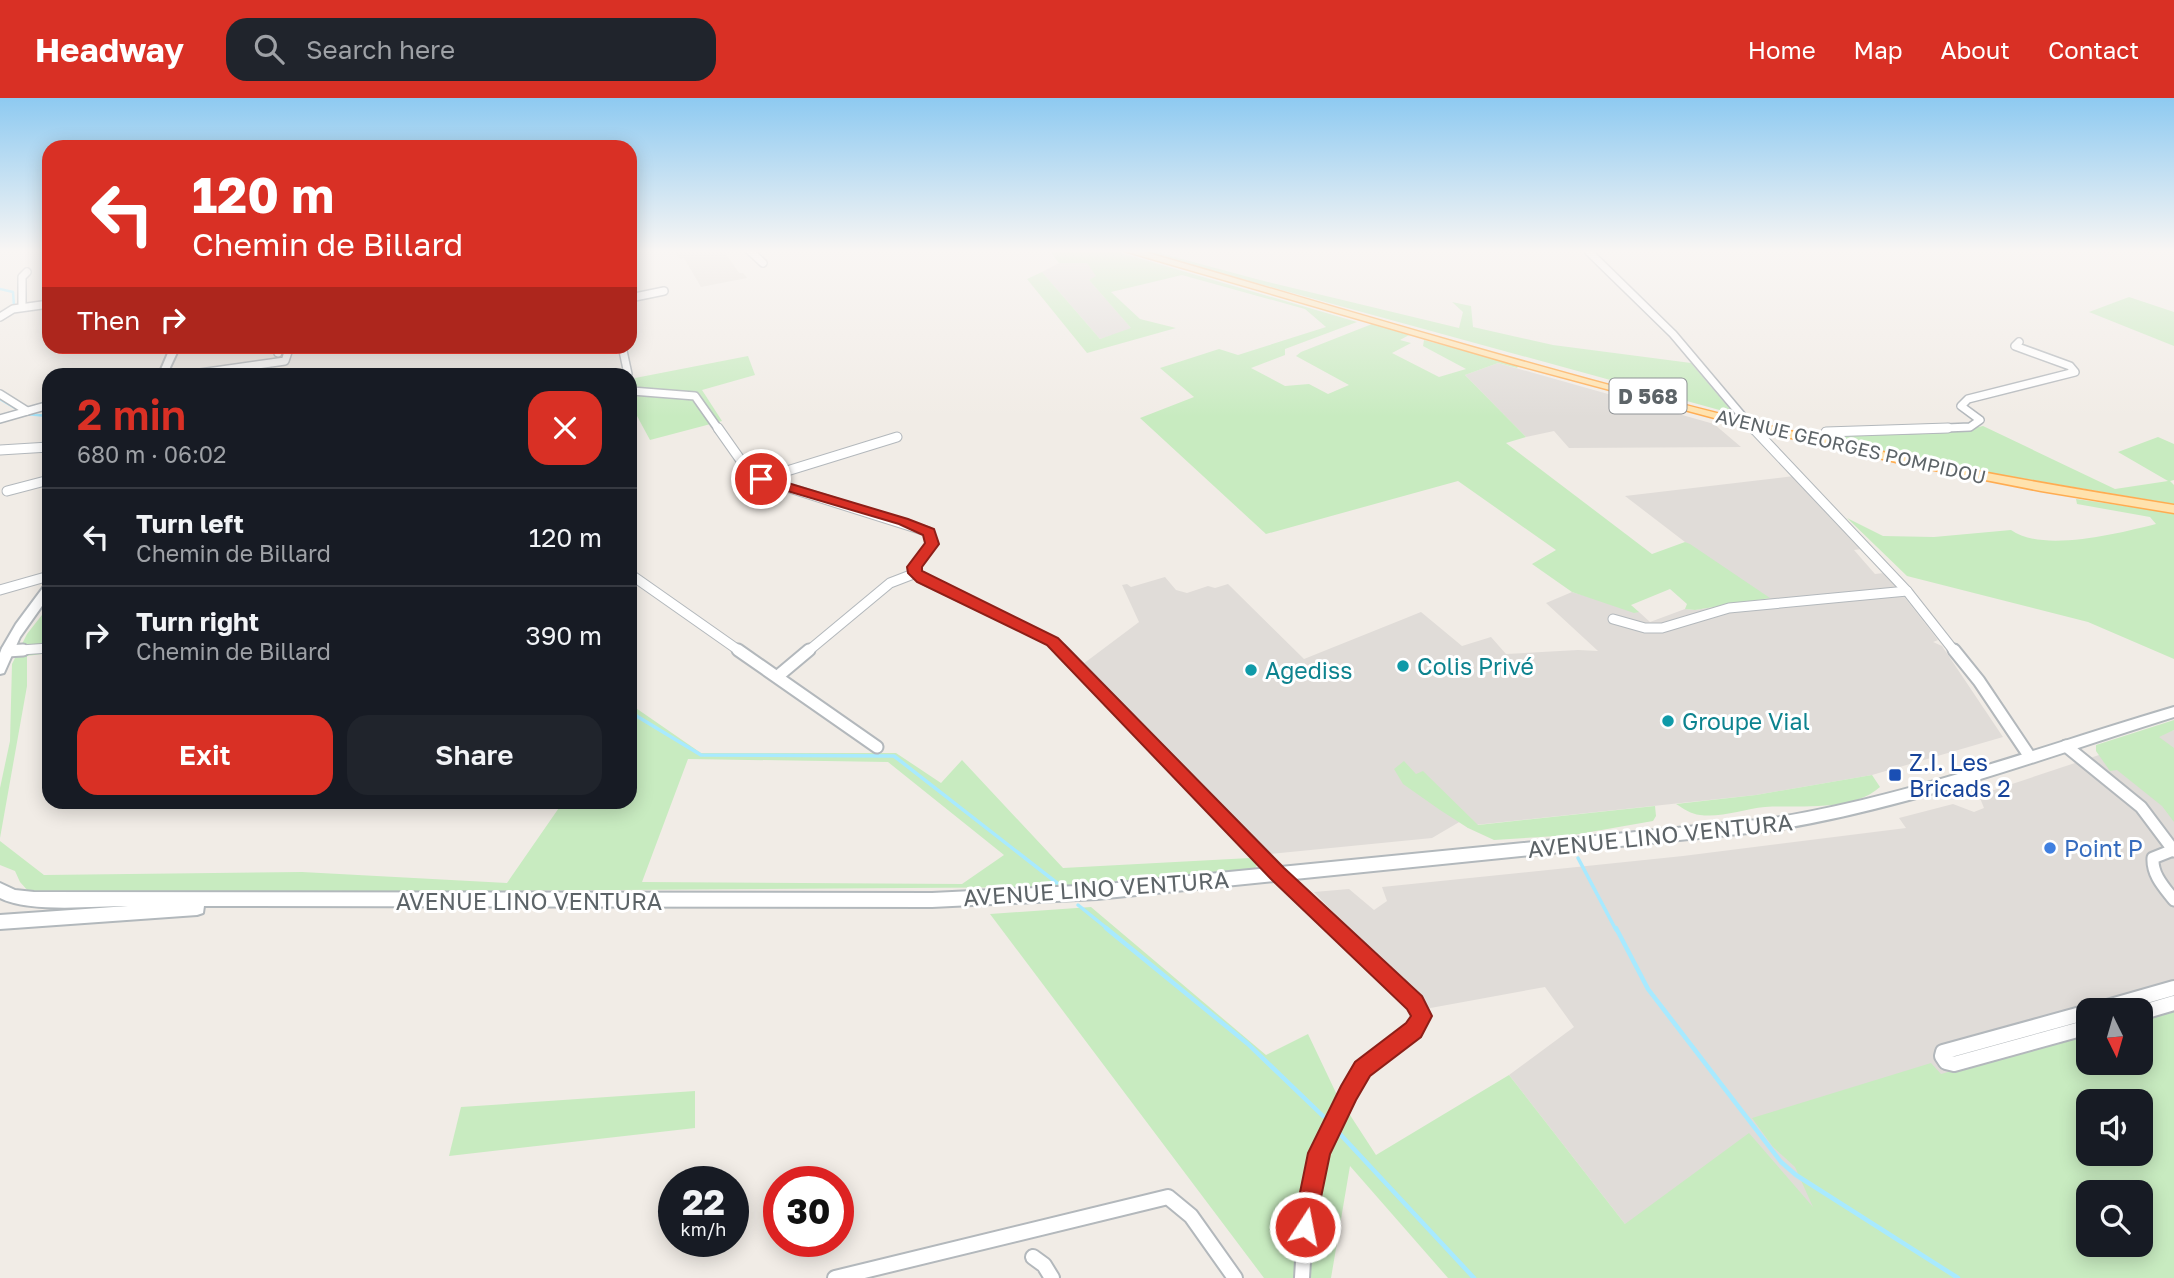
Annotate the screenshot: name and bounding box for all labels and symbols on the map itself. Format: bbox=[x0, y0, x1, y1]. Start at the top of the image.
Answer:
road number: D 568 bbox=[1610, 378, 1686, 414]
street label: AVENUE GEORGES POMPIDOU bbox=[1714, 404, 1988, 488]
pin bbox=[731, 449, 791, 509]
place label: Colis Privé bbox=[1417, 652, 1534, 680]
place label: Agediss bbox=[1265, 656, 1352, 684]
marker: Colis Privé bbox=[1395, 658, 1411, 674]
marker: Agediss bbox=[1243, 662, 1259, 678]
place label: Groupe Vial bbox=[1682, 707, 1810, 735]
marker: Groupe Vial bbox=[1660, 713, 1676, 729]
place label: Z.I. Les Bricads 2 bbox=[1909, 748, 2011, 802]
marker: Z.I. Les Bricads 2 bbox=[1887, 767, 1903, 783]
street label: AVENUE LINO VENTURA bbox=[1526, 807, 1794, 863]
place label: Point P bbox=[2064, 834, 2143, 862]
marker: Point P bbox=[2042, 840, 2058, 856]
street label: AVENUE LINO VENTURA bbox=[962, 865, 1230, 911]
street label: AVENUE LINO VENTURA bbox=[396, 887, 662, 915]
north arrow bbox=[2076, 998, 2152, 1074]
speed limit sign: 30 bbox=[763, 1166, 854, 1257]
position arrow bbox=[1268, 1190, 1342, 1264]

